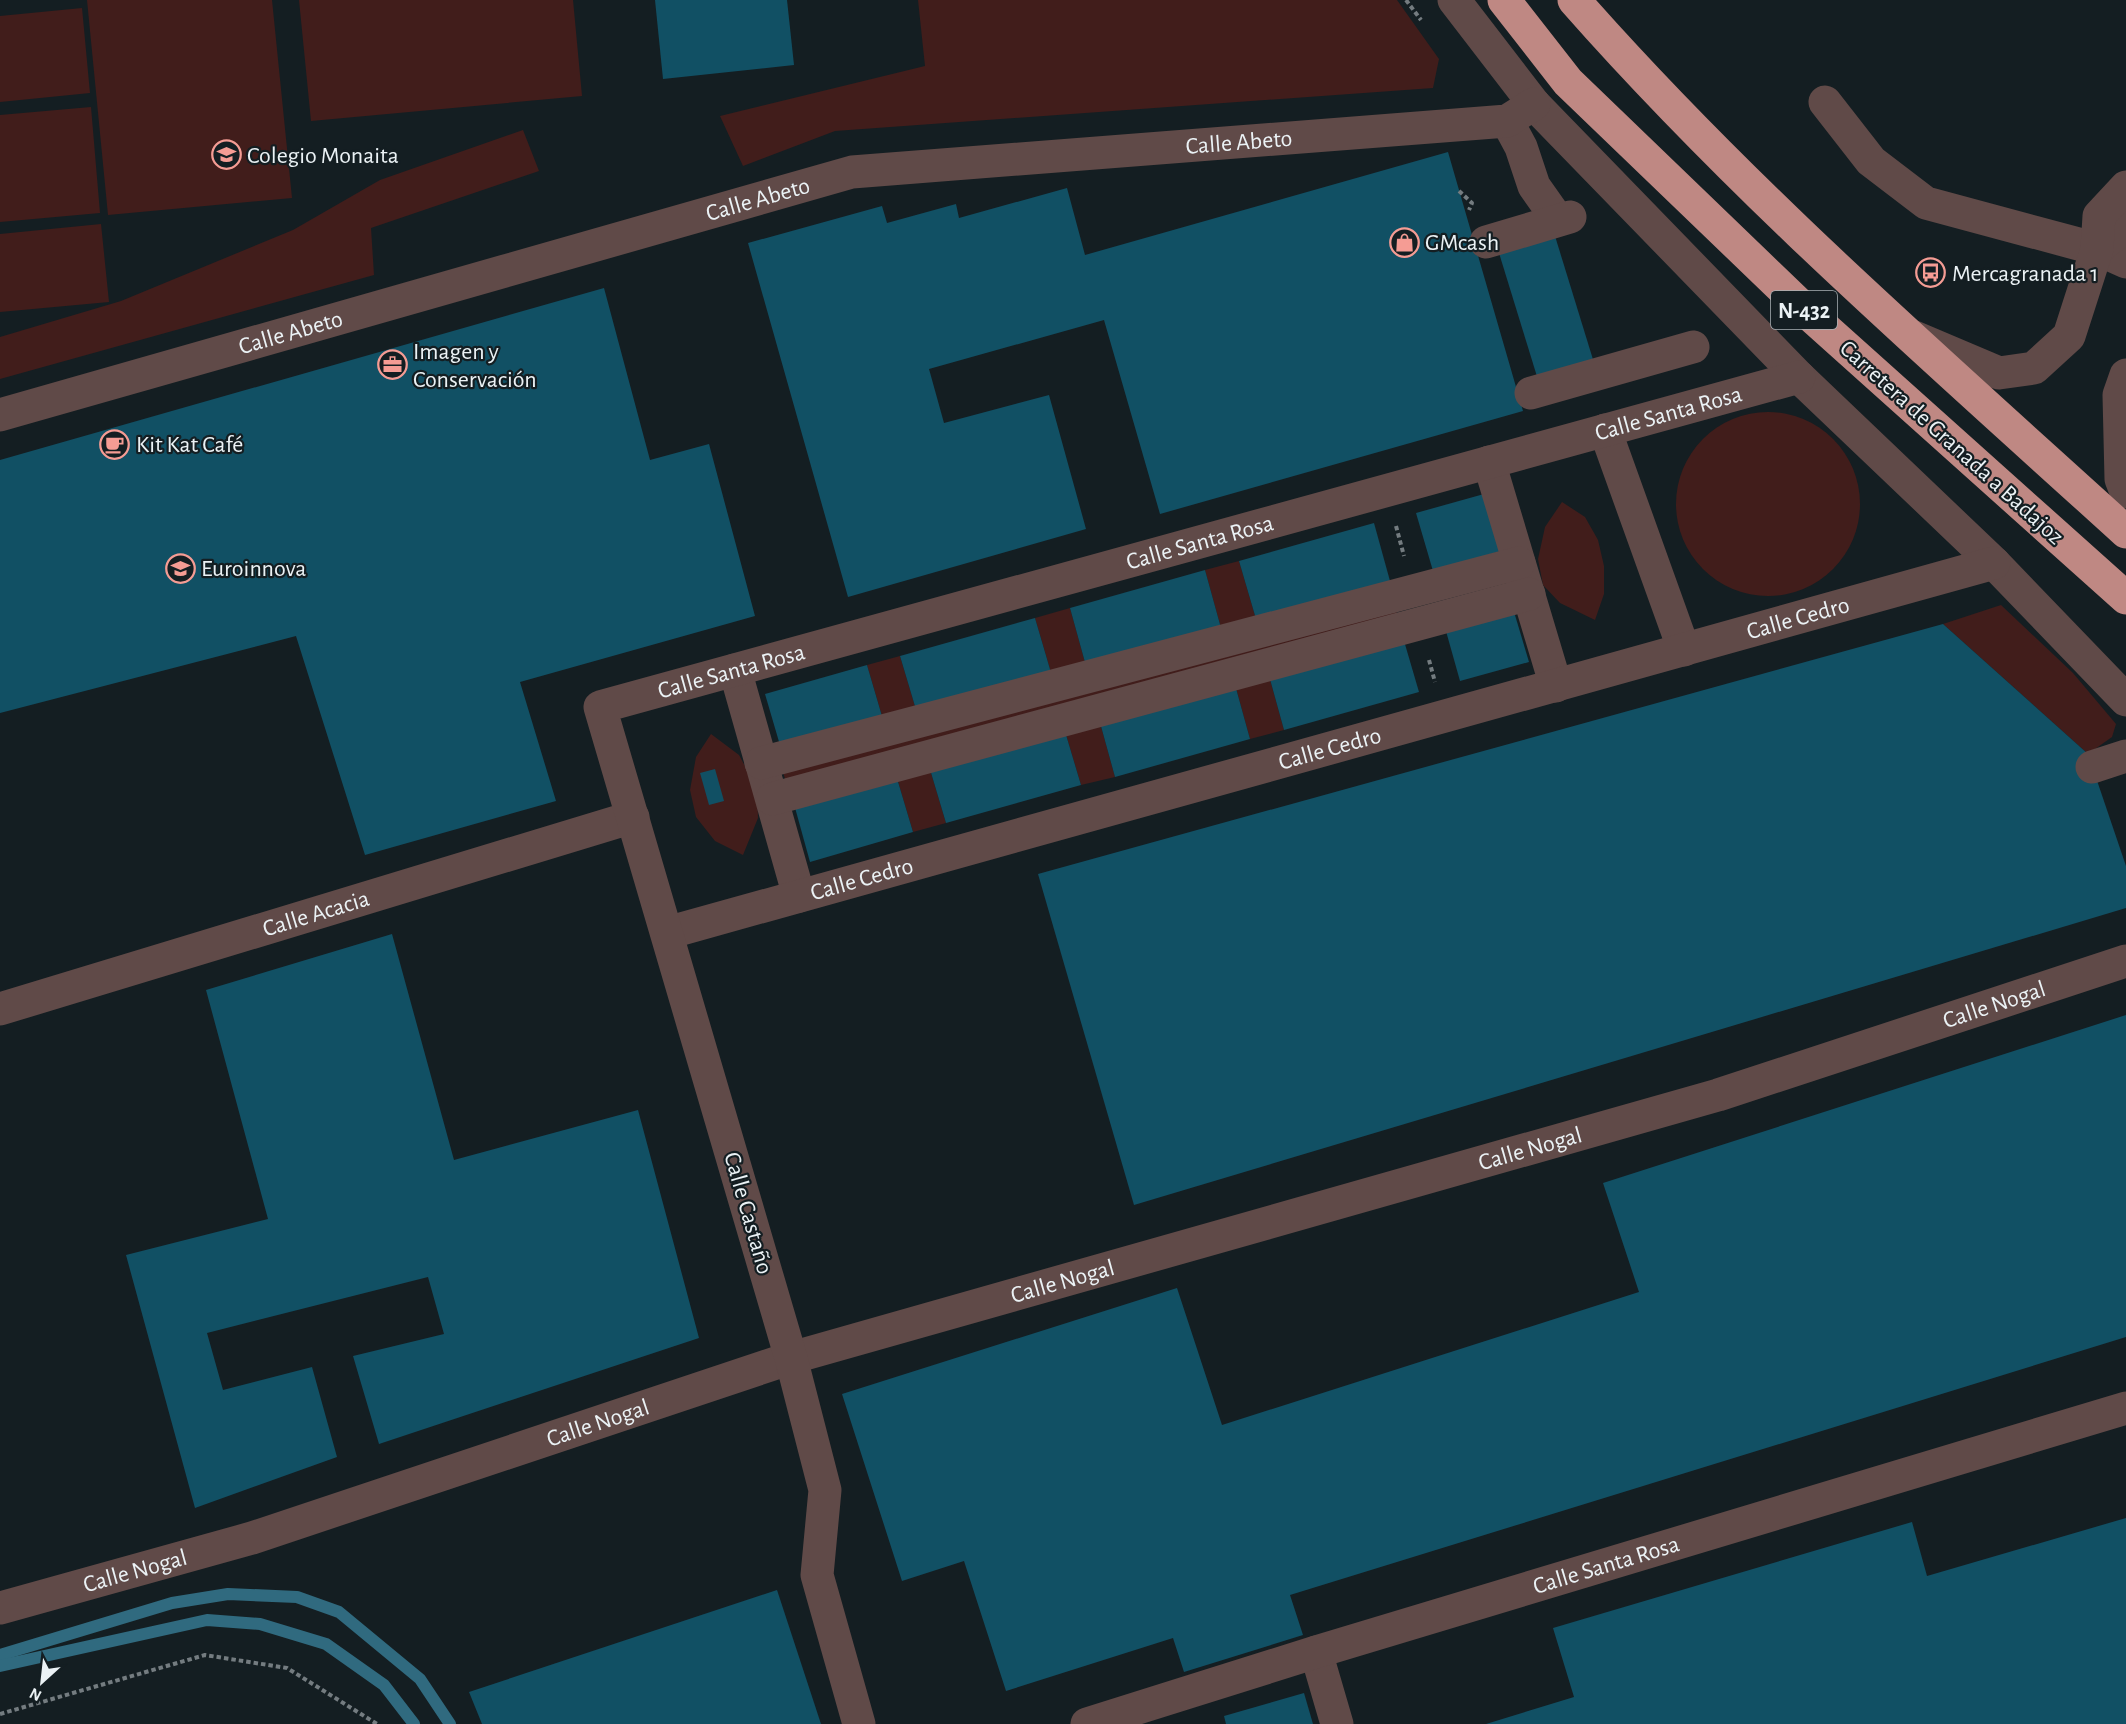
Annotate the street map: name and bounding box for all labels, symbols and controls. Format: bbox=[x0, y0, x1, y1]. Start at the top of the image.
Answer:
street label: Calle Abeto bbox=[1185, 127, 1293, 159]
school or university icon: Colegio Monaita bbox=[210, 139, 242, 171]
place label: Colegio Monaita bbox=[247, 144, 399, 168]
street label: Calle Abeto bbox=[703, 174, 813, 226]
shop icon: GMcash bbox=[1388, 226, 1420, 258]
place label: GMcash bbox=[1425, 231, 1499, 255]
bus stop icon: Mercagranada 1 bbox=[1915, 257, 1947, 289]
place label: Mercagranada 1 bbox=[1952, 262, 2099, 286]
road number: N-432 bbox=[1771, 291, 1837, 329]
street label: Calle Abeto bbox=[236, 307, 345, 359]
street label: Carretera de Granada a Badajoz bbox=[1835, 336, 2068, 549]
place label: Imagen y Conservación bbox=[413, 340, 537, 392]
office icon: Imagen y Conservación bbox=[376, 349, 408, 381]
street label: Calle Santa Rosa bbox=[1592, 382, 1745, 446]
cafe icon: Kit Kat Café bbox=[99, 428, 131, 460]
place label: Kit Kat Café bbox=[136, 433, 243, 457]
street label: Calle Santa Rosa bbox=[1124, 511, 1276, 575]
school or university icon: Euroinnova bbox=[164, 552, 196, 584]
place label: Euroinnova bbox=[201, 557, 306, 581]
street label: Calle Cedro bbox=[1744, 593, 1852, 644]
street label: Calle Santa Rosa bbox=[655, 640, 808, 704]
street label: Calle Cedro bbox=[1276, 723, 1384, 775]
street label: Calle Cedro bbox=[808, 854, 916, 905]
street label: Calle Acacia bbox=[260, 887, 372, 942]
street label: Calle Nogal bbox=[1940, 977, 2049, 1033]
street label: Calle Nogal bbox=[1476, 1123, 1585, 1175]
street label: Calle Castaño bbox=[719, 1150, 777, 1277]
street label: Calle Nogal bbox=[1008, 1256, 1117, 1308]
street label: Calle Nogal bbox=[544, 1395, 652, 1452]
street label: Calle Santa Rosa bbox=[1530, 1532, 1682, 1599]
street label: Calle Nogal bbox=[81, 1546, 190, 1597]
north arrow bbox=[12, 1652, 72, 1712]
text: N bbox=[27, 1685, 44, 1704]

